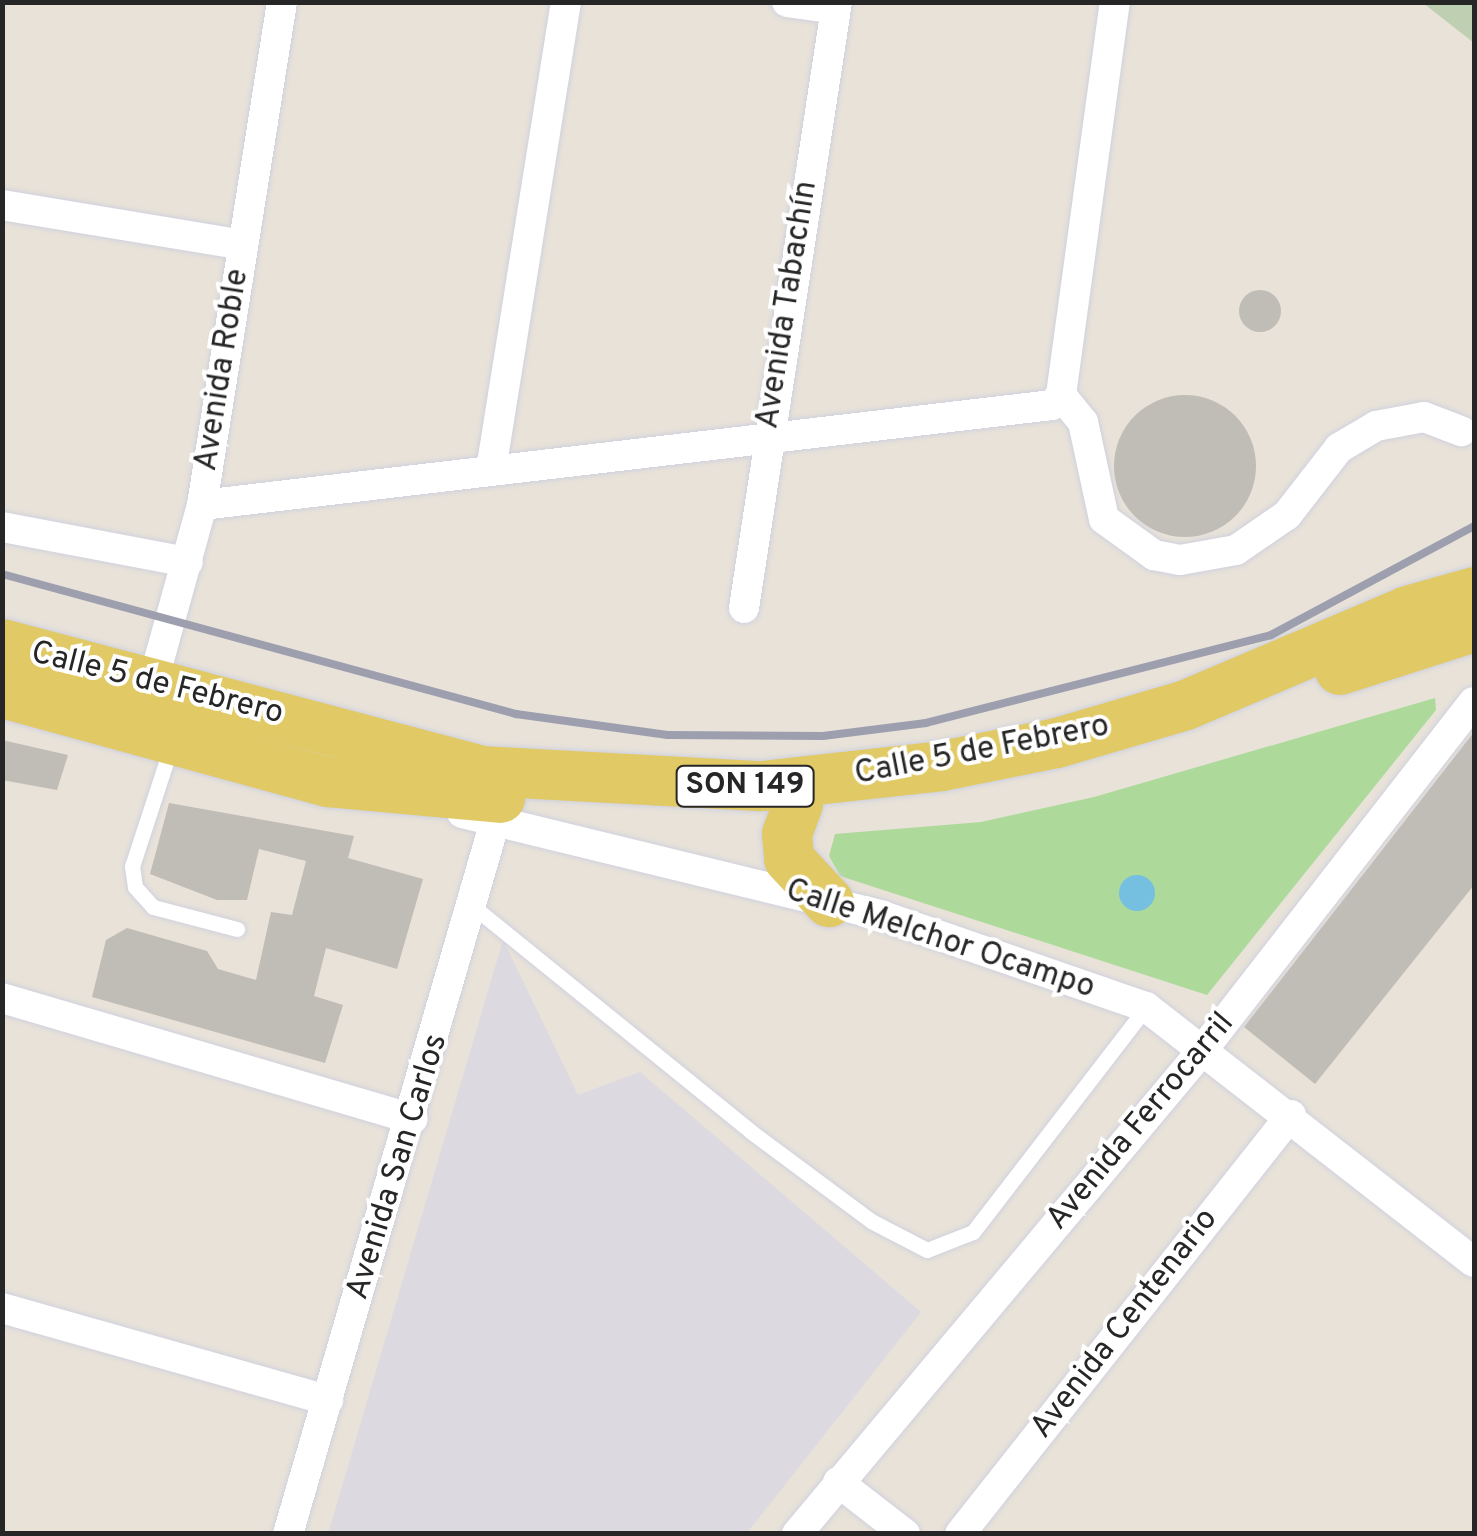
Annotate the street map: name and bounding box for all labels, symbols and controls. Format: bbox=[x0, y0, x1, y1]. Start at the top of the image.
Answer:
street label: Avenida Tabachín bbox=[749, 178, 827, 432]
street label: Avenida Roble bbox=[188, 266, 258, 474]
street label: Calle 5 de Febrero bbox=[27, 634, 287, 734]
street label: Calle 5 de Febrero bbox=[852, 708, 1112, 794]
road number: SON 149 bbox=[675, 761, 815, 811]
street label: Calle Melchor Ocampo bbox=[781, 872, 1099, 1008]
street label: Avenida Ferrocarril bbox=[1039, 1006, 1243, 1238]
street label: Avenida San Carlos bbox=[339, 1030, 457, 1304]
street label: Avenida Centenario bbox=[1023, 1201, 1227, 1447]

